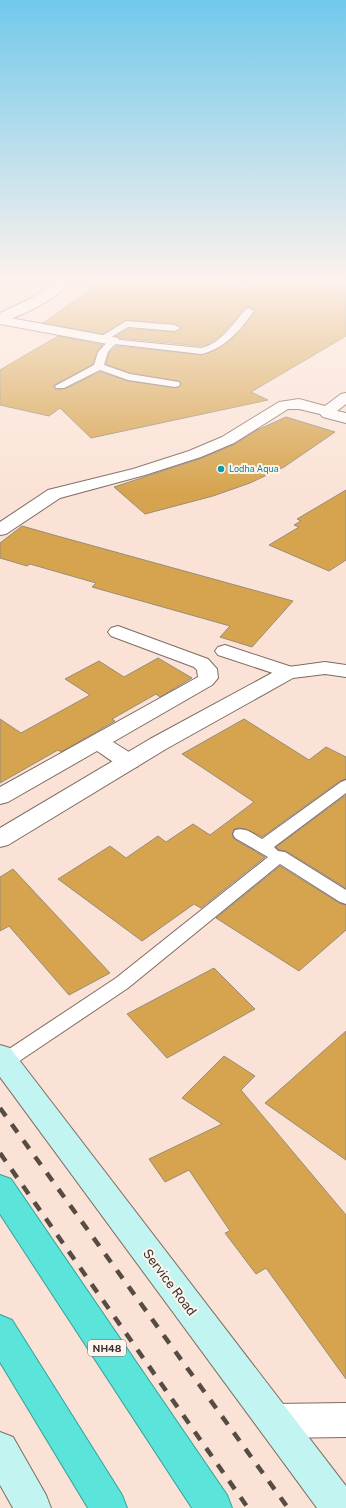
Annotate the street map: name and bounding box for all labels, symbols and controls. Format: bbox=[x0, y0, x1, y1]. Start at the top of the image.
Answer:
place label: Lodha Aqua bbox=[229, 463, 279, 474]
marker: Lodha Aqua bbox=[216, 464, 226, 474]
street label: Service Road bbox=[140, 1246, 199, 1319]
road number: NH48 bbox=[88, 1340, 126, 1356]

